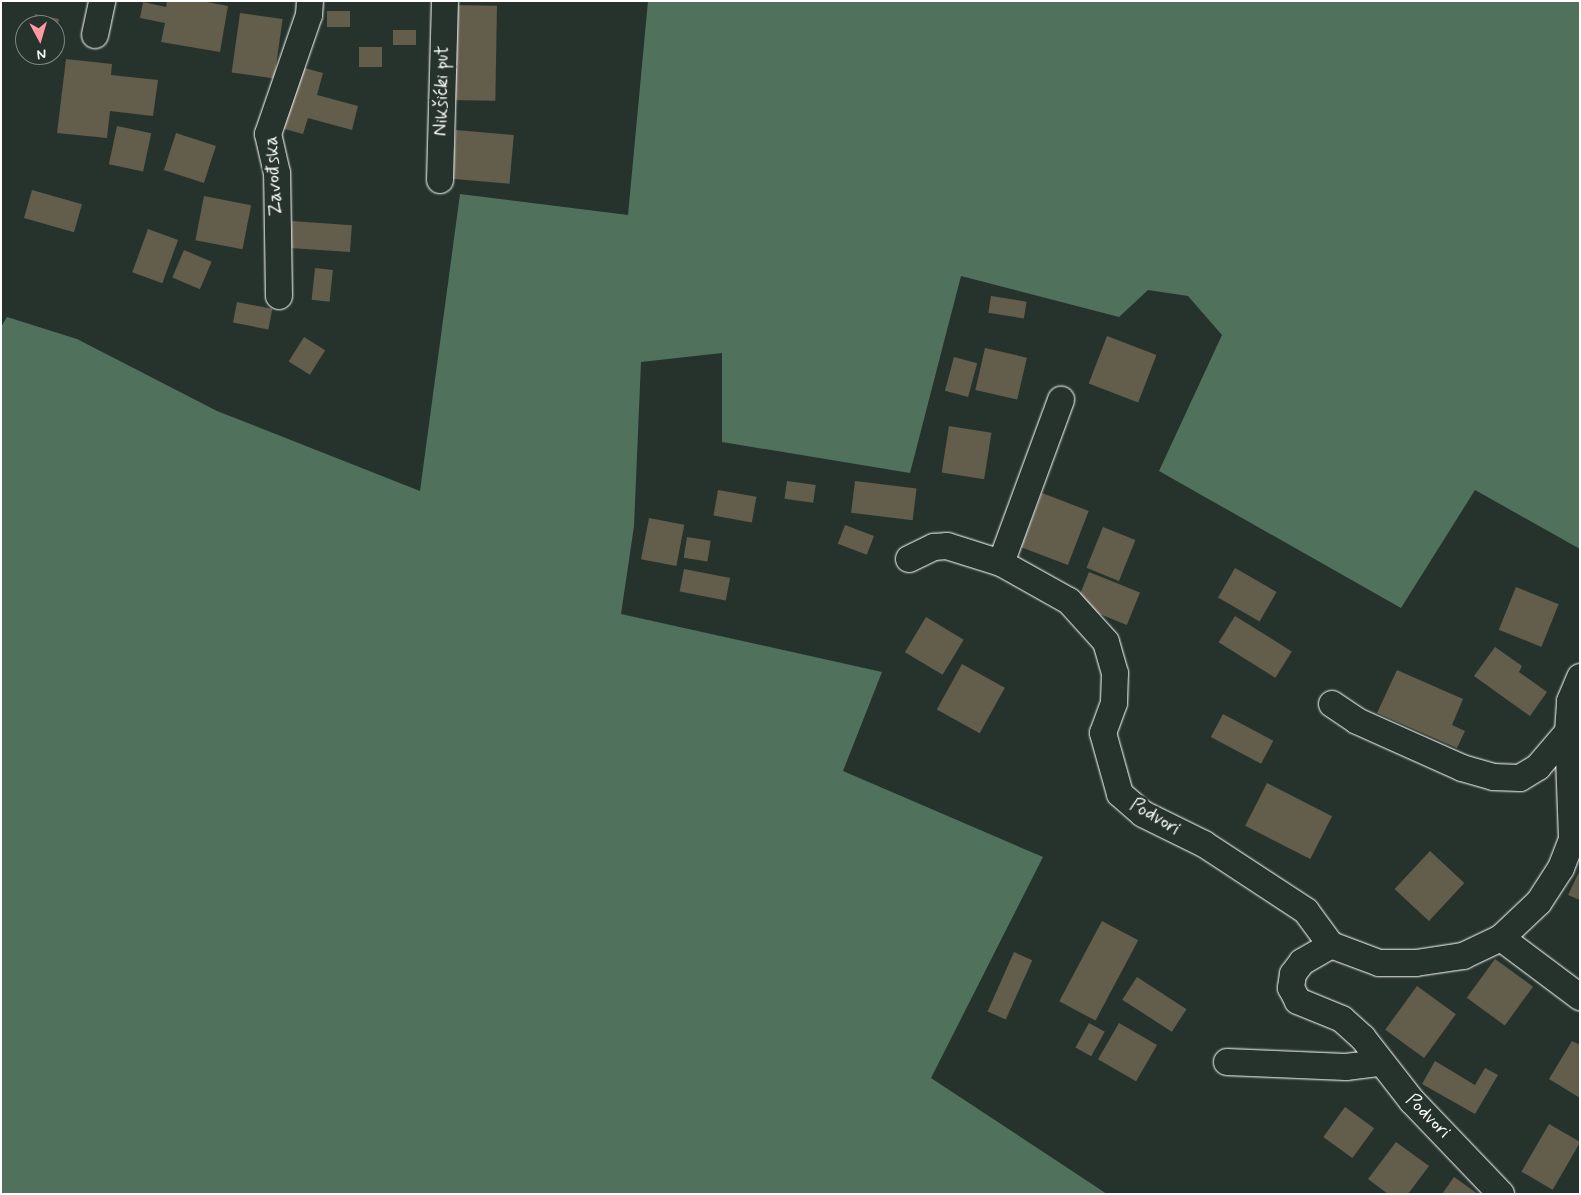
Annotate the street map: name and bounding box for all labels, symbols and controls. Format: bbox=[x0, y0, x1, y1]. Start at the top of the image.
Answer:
north arrow bbox=[15, 15, 65, 65]
text: N bbox=[36, 44, 47, 63]
street label: Nikšićki put bbox=[430, 46, 454, 136]
street label: Zavođska bbox=[260, 135, 288, 217]
street label: Podvori bbox=[1126, 793, 1184, 841]
street label: Podvori bbox=[1401, 1089, 1455, 1143]

